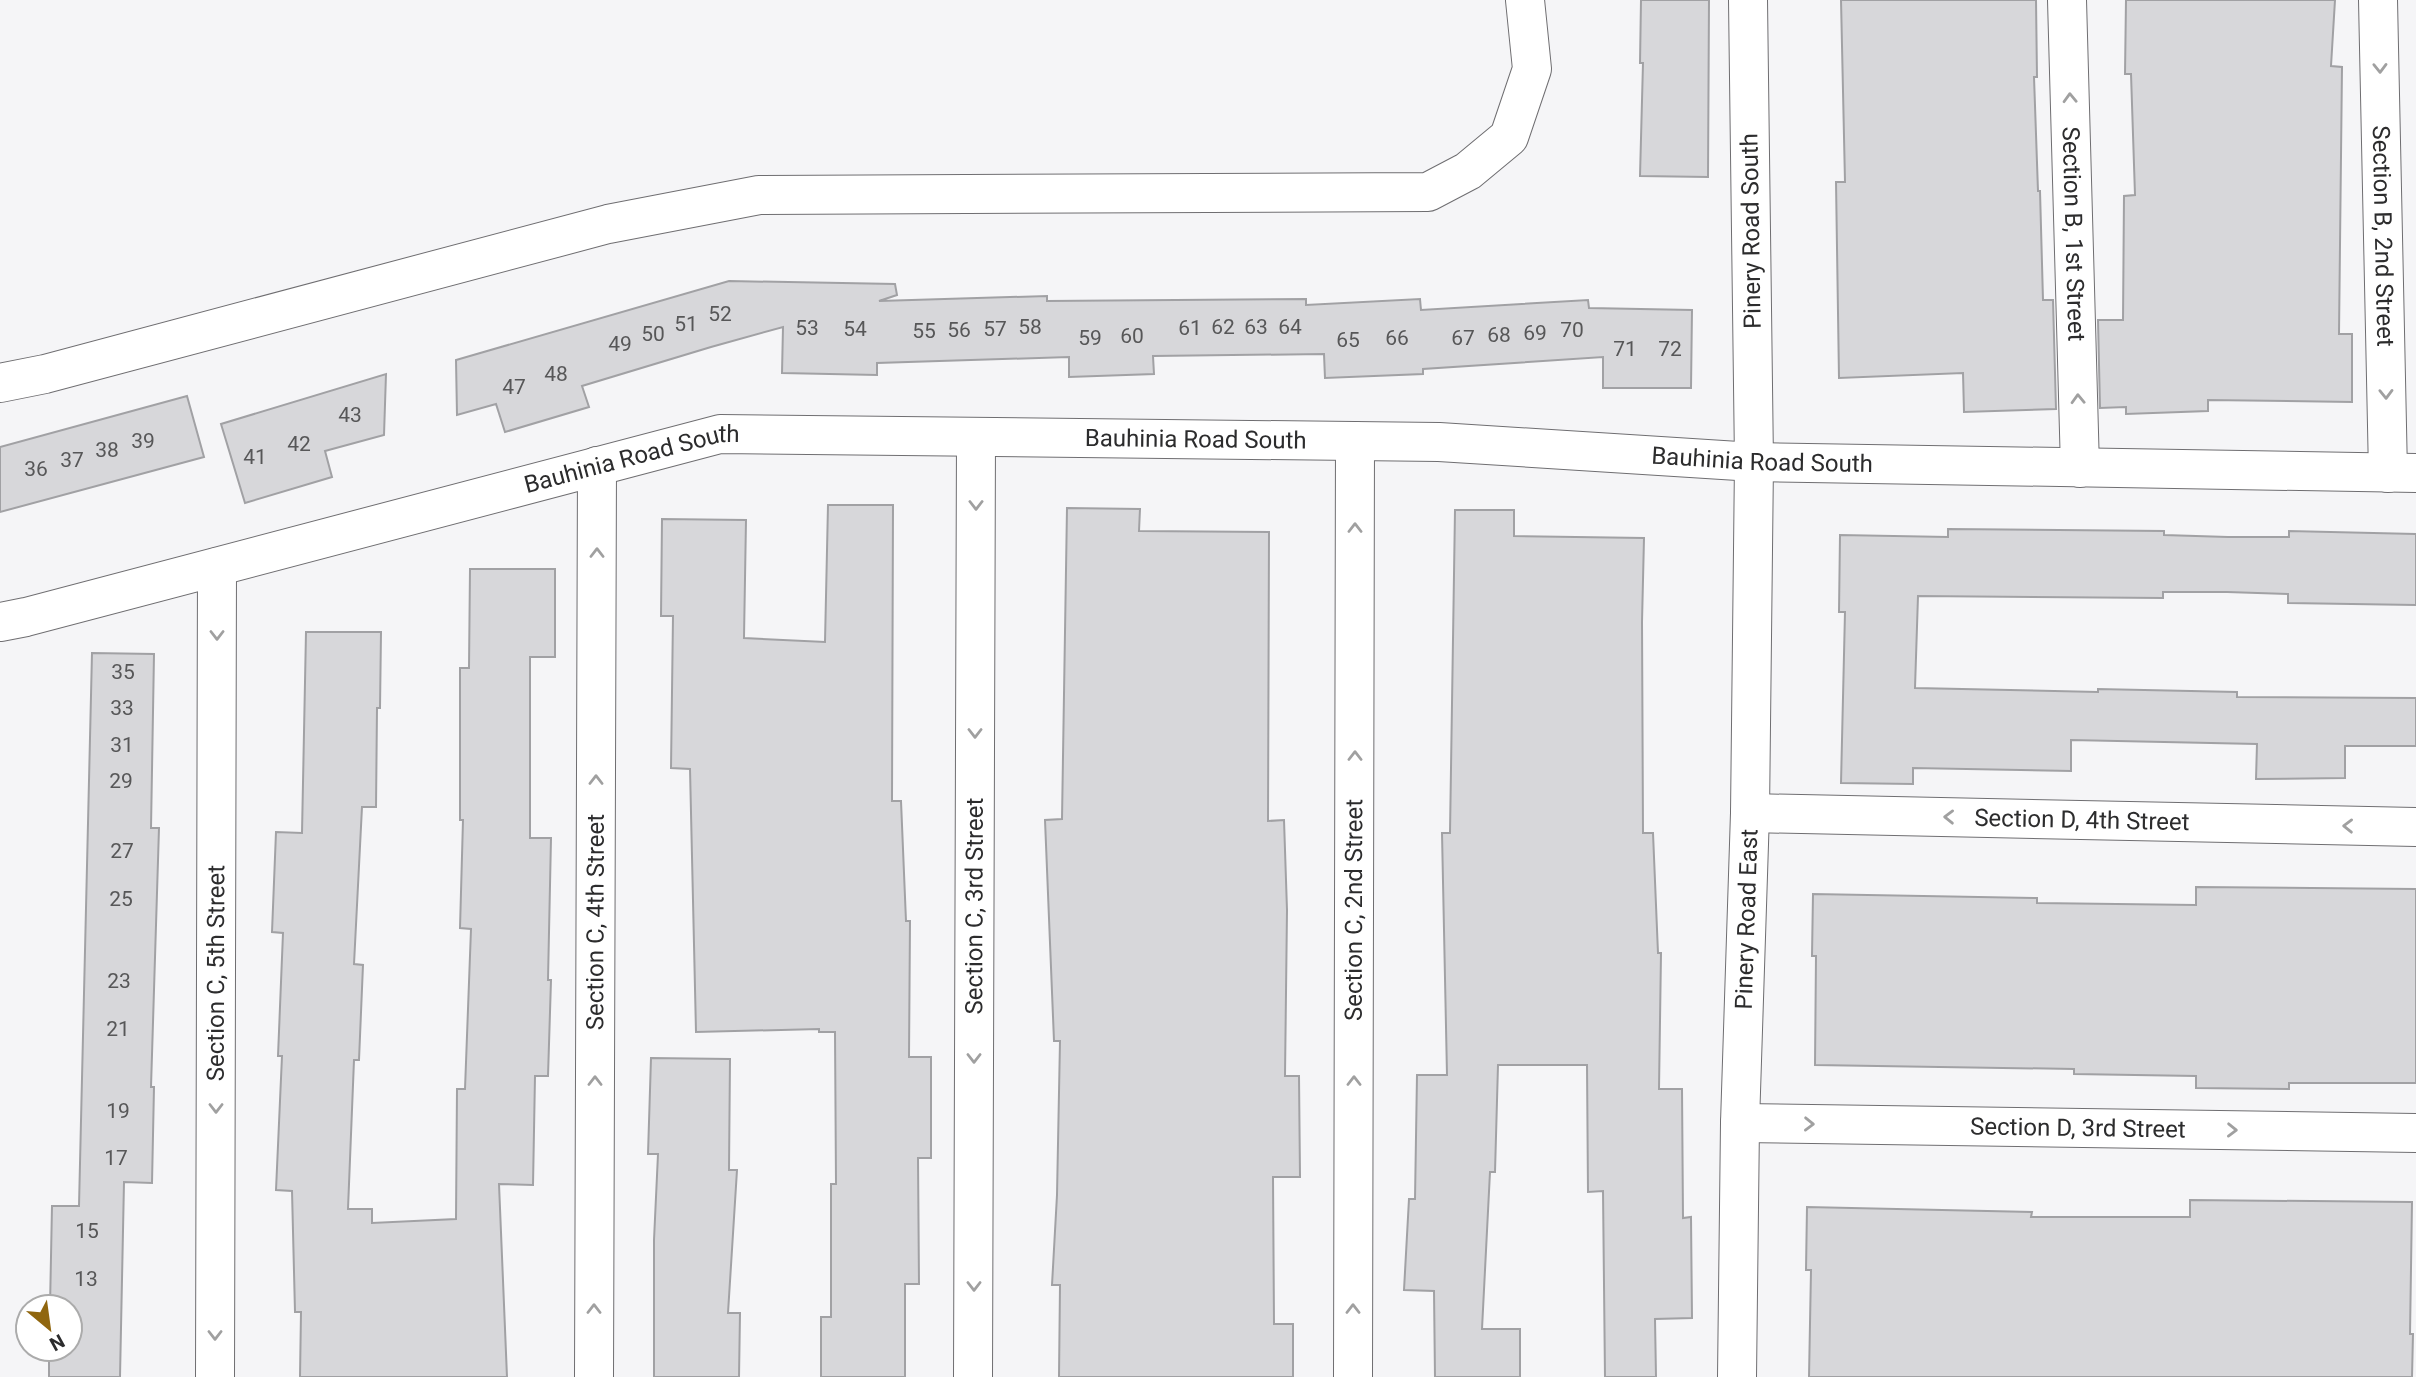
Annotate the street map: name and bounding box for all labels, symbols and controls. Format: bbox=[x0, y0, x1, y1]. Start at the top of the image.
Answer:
one-way arrow bbox=[2372, 63, 2388, 74]
one-way arrow bbox=[2062, 93, 2077, 104]
street label: Section B, 2nd Street bbox=[2367, 125, 2399, 347]
street label: Section B, 1st Street bbox=[2057, 126, 2090, 342]
street label: Pinery Road South bbox=[1735, 133, 1767, 329]
house number: 52 bbox=[708, 302, 732, 326]
house number: 51 bbox=[674, 312, 698, 336]
house number: 58 bbox=[1018, 315, 1042, 339]
house number: 62 bbox=[1211, 315, 1235, 339]
house number: 63 bbox=[1244, 315, 1268, 339]
house number: 64 bbox=[1278, 315, 1302, 339]
house number: 53 bbox=[795, 316, 819, 340]
house number: 61 bbox=[1178, 316, 1202, 340]
house number: 54 bbox=[843, 317, 867, 341]
house number: 57 bbox=[983, 317, 1007, 341]
house number: 56 bbox=[947, 318, 971, 342]
house number: 70 bbox=[1560, 318, 1584, 342]
house number: 55 bbox=[912, 319, 936, 343]
house number: 69 bbox=[1523, 321, 1547, 345]
house number: 50 bbox=[641, 322, 665, 346]
house number: 68 bbox=[1487, 323, 1511, 347]
house number: 60 bbox=[1120, 324, 1144, 348]
house number: 59 bbox=[1078, 326, 1102, 350]
house number: 66 bbox=[1385, 326, 1409, 350]
house number: 67 bbox=[1451, 326, 1475, 350]
house number: 65 bbox=[1336, 328, 1360, 352]
house number: 49 bbox=[608, 332, 632, 356]
house number: 71 bbox=[1613, 337, 1637, 361]
house number: 72 bbox=[1658, 337, 1682, 361]
house number: 48 bbox=[544, 362, 568, 386]
house number: 47 bbox=[502, 375, 526, 399]
one-way arrow bbox=[2379, 388, 2394, 399]
one-way arrow bbox=[2070, 394, 2086, 404]
house number: 43 bbox=[338, 403, 362, 427]
street label: Bauhinia Road South bbox=[521, 420, 740, 499]
street label: Bauhinia Road South bbox=[1085, 424, 1307, 455]
house number: 39 bbox=[131, 429, 155, 453]
house number: 42 bbox=[287, 432, 311, 456]
house number: 38 bbox=[95, 438, 119, 462]
street label: Bauhinia Road South bbox=[1651, 442, 1873, 478]
house number: 41 bbox=[243, 445, 267, 469]
house number: 37 bbox=[60, 448, 84, 472]
house number: 36 bbox=[24, 457, 48, 481]
one-way arrow bbox=[968, 501, 984, 511]
one-way arrow bbox=[1347, 523, 1363, 533]
one-way arrow bbox=[589, 547, 605, 558]
one-way arrow bbox=[209, 630, 225, 641]
house number: 35 bbox=[111, 660, 135, 684]
house number: 33 bbox=[110, 696, 134, 720]
one-way arrow bbox=[967, 728, 983, 739]
house number: 31 bbox=[110, 733, 134, 757]
one-way arrow bbox=[1347, 750, 1363, 761]
house number: 29 bbox=[109, 769, 133, 793]
one-way arrow bbox=[588, 775, 604, 785]
street label: Section C, 3rd Street bbox=[960, 797, 989, 1014]
street label: Section C, 2nd Street bbox=[1340, 799, 1368, 1021]
street label: Section D, 4th Street bbox=[1974, 804, 2190, 836]
one-way arrow bbox=[1943, 809, 1954, 825]
street label: Section C, 4th Street bbox=[581, 814, 610, 1030]
one-way arrow bbox=[2342, 818, 2353, 833]
street label: Pinery Road East bbox=[1730, 828, 1763, 1010]
house number: 27 bbox=[110, 839, 134, 863]
street label: Section C, 5th Street bbox=[202, 865, 230, 1081]
house number: 25 bbox=[109, 887, 133, 911]
house number: 23 bbox=[107, 969, 131, 993]
house number: 21 bbox=[106, 1017, 130, 1041]
one-way arrow bbox=[966, 1054, 982, 1064]
one-way arrow bbox=[587, 1076, 603, 1086]
one-way arrow bbox=[1346, 1076, 1362, 1086]
house number: 19 bbox=[106, 1099, 130, 1123]
one-way arrow bbox=[208, 1103, 224, 1113]
street label: Section D, 3rd Street bbox=[1970, 1112, 2186, 1144]
one-way arrow bbox=[1803, 1117, 1814, 1132]
one-way arrow bbox=[2227, 1122, 2238, 1138]
house number: 17 bbox=[104, 1146, 128, 1170]
house number: 15 bbox=[75, 1219, 99, 1243]
house number: 13 bbox=[74, 1267, 98, 1291]
one-way arrow bbox=[966, 1281, 982, 1292]
north arrow bbox=[14, 1293, 84, 1363]
one-way arrow bbox=[586, 1303, 602, 1314]
one-way arrow bbox=[1345, 1303, 1361, 1314]
text: N bbox=[46, 1329, 68, 1356]
one-way arrow bbox=[207, 1330, 223, 1341]

